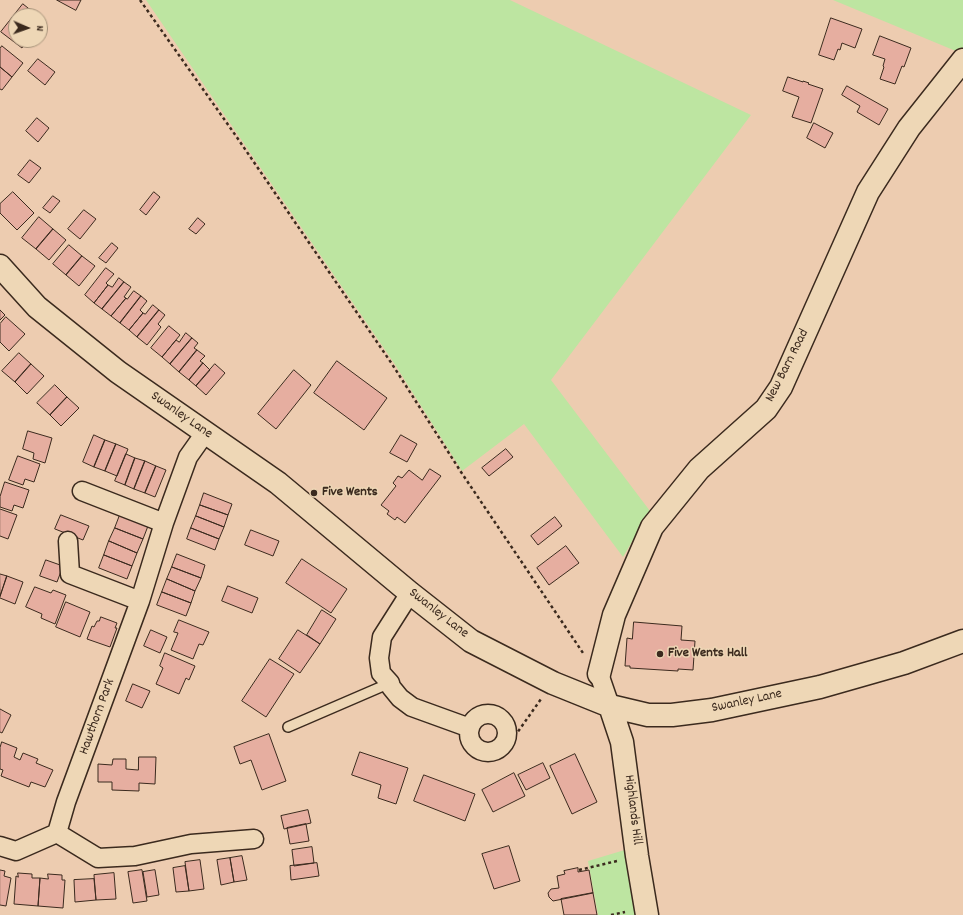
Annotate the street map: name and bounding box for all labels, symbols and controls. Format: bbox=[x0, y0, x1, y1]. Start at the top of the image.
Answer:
north arrow bbox=[8, 8, 48, 48]
text: N bbox=[31, 25, 47, 31]
street label: New Barn Road bbox=[762, 327, 814, 405]
street label: Swanley Lane bbox=[147, 389, 215, 443]
place label: Five Wents bbox=[322, 485, 378, 501]
marker: Five Wents bbox=[309, 488, 319, 498]
street label: Swanley Lane bbox=[405, 585, 471, 643]
place label: Five Wents Hall bbox=[668, 646, 747, 662]
marker: Five Wents Hall bbox=[655, 649, 665, 659]
street label: Hawthorn Park bbox=[77, 677, 119, 757]
street label: Swanley Lane bbox=[710, 686, 784, 718]
street label: Highlands Hill bbox=[619, 774, 645, 846]

